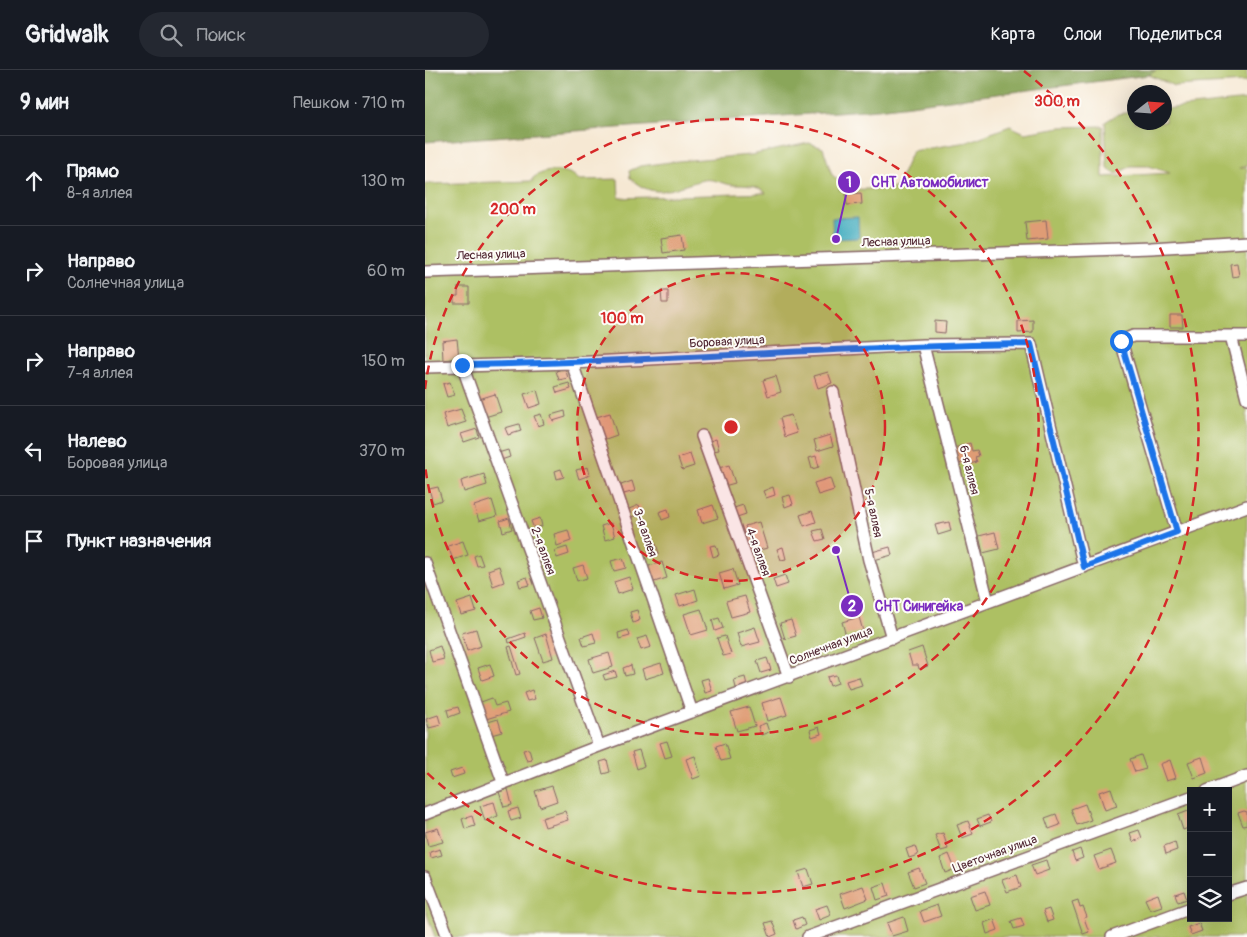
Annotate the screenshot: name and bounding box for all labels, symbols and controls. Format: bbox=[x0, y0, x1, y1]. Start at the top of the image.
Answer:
search box bbox=[139, 12, 489, 57]
text: Gridwalk bbox=[25, 20, 109, 49]
icon: search bbox=[157, 21, 185, 49]
text: Поиск bbox=[197, 23, 246, 47]
text: Карта bbox=[991, 23, 1035, 46]
text: Слои bbox=[1063, 23, 1101, 46]
text: Поделиться bbox=[1129, 23, 1222, 46]
north arrow bbox=[1127, 85, 1172, 130]
text: 9 мин bbox=[20, 89, 69, 116]
text: 300 m bbox=[1034, 92, 1080, 111]
text: Пешком · 710 m bbox=[293, 93, 405, 113]
text: Прямо bbox=[67, 159, 119, 183]
icon: ahead bbox=[20, 167, 48, 195]
callout: СНТ Автомобилист bbox=[837, 168, 999, 197]
text: 130 m bbox=[361, 171, 405, 191]
text: 1 bbox=[846, 173, 852, 192]
text: СНТ Автомобилист bbox=[871, 174, 990, 191]
text: 8-я аллея bbox=[67, 183, 133, 203]
text: 200 m bbox=[490, 200, 536, 219]
street label: Лесная улица bbox=[860, 233, 931, 251]
street label: Лесная улица bbox=[455, 246, 526, 264]
text: Направо bbox=[67, 249, 135, 273]
icon: right bbox=[20, 257, 48, 285]
text: 60 m bbox=[367, 261, 405, 281]
text: Солнечная улица bbox=[67, 273, 184, 293]
text: 100 m bbox=[601, 309, 643, 328]
route start bbox=[1110, 330, 1133, 353]
street label: Боровая улица bbox=[689, 333, 765, 351]
text: Направо bbox=[67, 339, 135, 363]
icon: right bbox=[20, 347, 48, 375]
text: 150 m bbox=[361, 351, 405, 371]
route end bbox=[451, 354, 474, 377]
text: 7-я аллея bbox=[67, 363, 133, 383]
centre of rings bbox=[722, 418, 740, 436]
text: Налево bbox=[67, 429, 127, 453]
icon: left bbox=[20, 437, 48, 465]
text: 370 m bbox=[359, 441, 405, 461]
street label: 6-я аллея bbox=[956, 444, 982, 496]
text: Боровая улица bbox=[67, 453, 167, 473]
street label: 5-я аллея bbox=[861, 487, 886, 539]
street label: 3-я аллея bbox=[630, 507, 660, 559]
street label: 2-я аллея bbox=[527, 525, 559, 577]
street label: 4-я аллея bbox=[742, 526, 774, 578]
icon: arrive bbox=[20, 527, 48, 555]
text: Пункт назначения bbox=[67, 529, 211, 553]
callout: СНТ Синигейка bbox=[839, 592, 973, 621]
text: 2 bbox=[848, 597, 856, 616]
text: СНТ Синигейка bbox=[875, 598, 964, 615]
street label: Солнечная улица bbox=[787, 623, 875, 669]
map controls bbox=[1187, 787, 1232, 922]
button: + bbox=[1187, 787, 1232, 832]
street label: Цветочная улица bbox=[951, 832, 1040, 876]
button: − bbox=[1187, 832, 1232, 877]
button: layers bbox=[1187, 877, 1232, 922]

